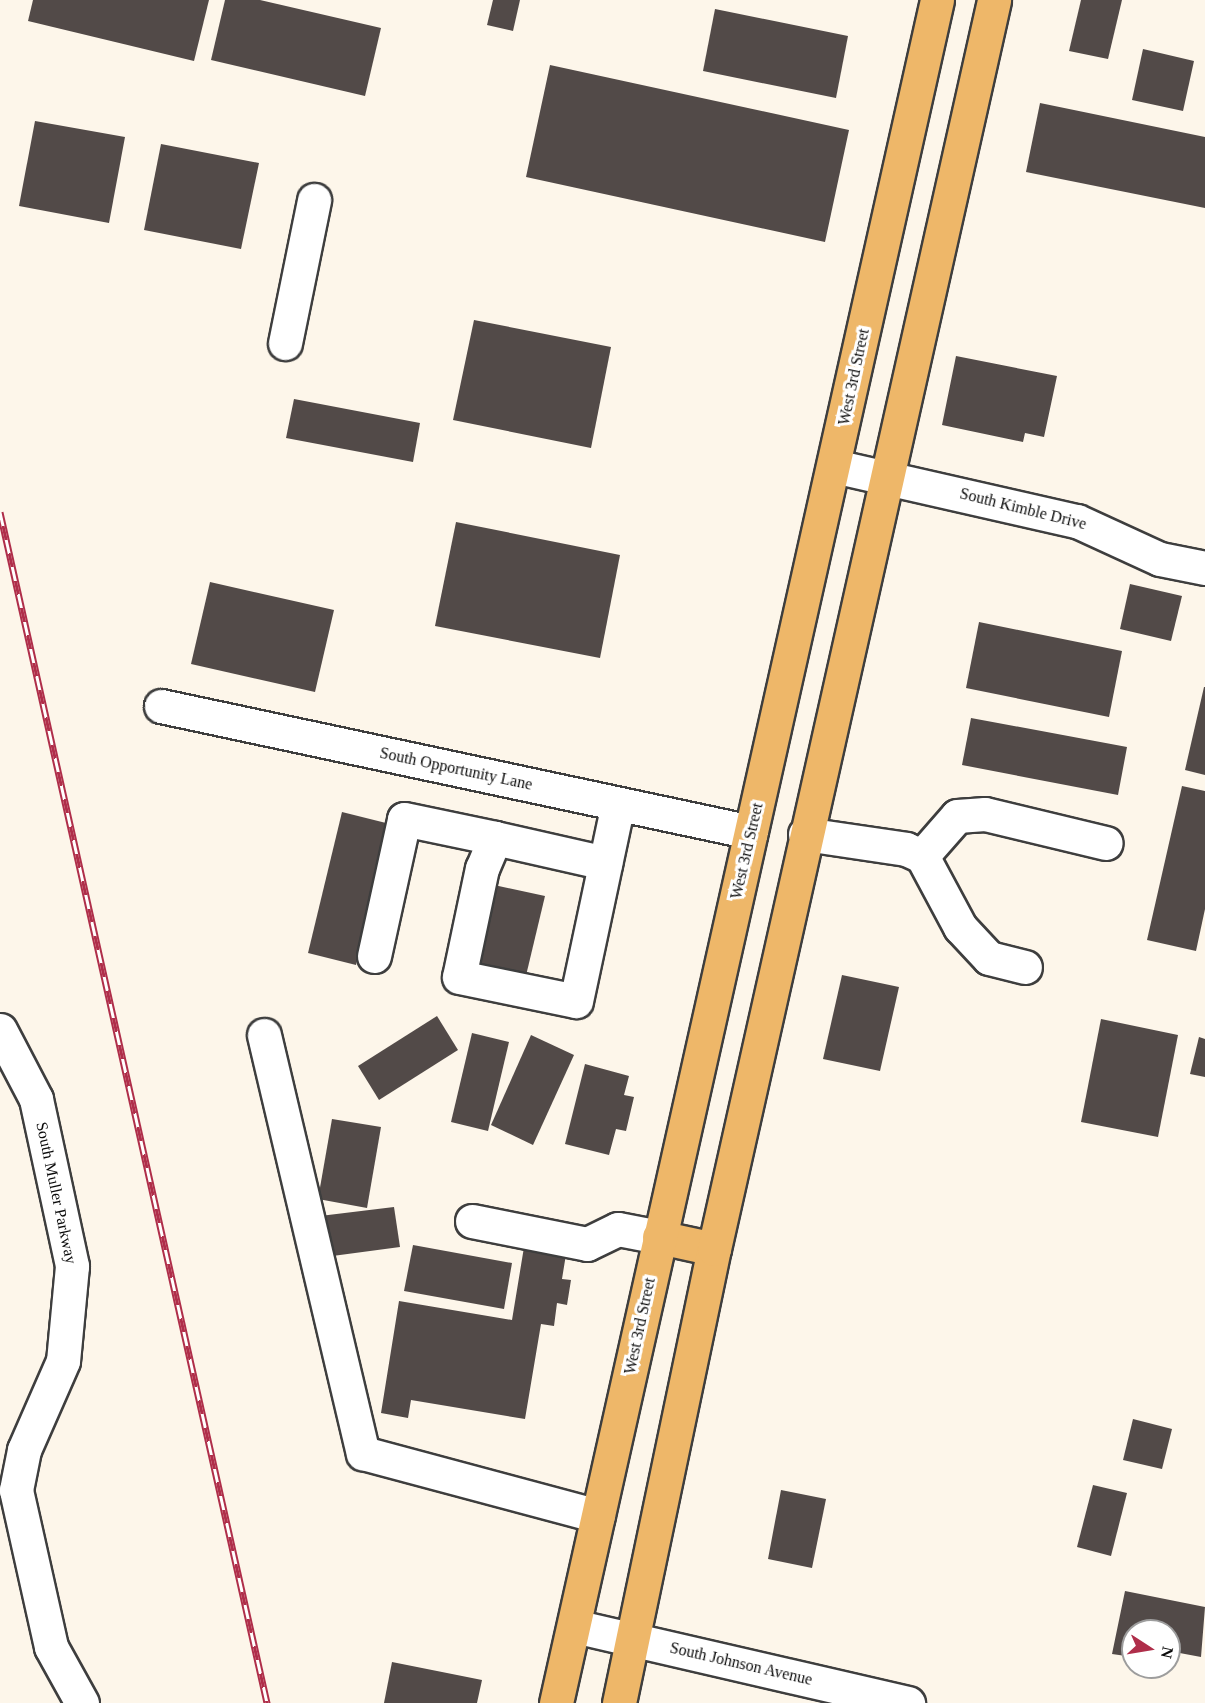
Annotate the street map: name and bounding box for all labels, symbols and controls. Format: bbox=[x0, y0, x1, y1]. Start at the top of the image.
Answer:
street label: West 3rd Street bbox=[834, 327, 874, 427]
street label: South Kimble Drive bbox=[958, 484, 1088, 534]
street label: South Opportunity Lane bbox=[378, 743, 534, 795]
street label: West 3rd Street bbox=[727, 801, 767, 901]
street label: South Muller Parkway bbox=[32, 1120, 80, 1266]
street label: West 3rd Street bbox=[620, 1276, 660, 1376]
north arrow bbox=[1121, 1619, 1181, 1679]
street label: South Johnson Avenue bbox=[668, 1638, 814, 1690]
text: N bbox=[1158, 1645, 1177, 1660]

